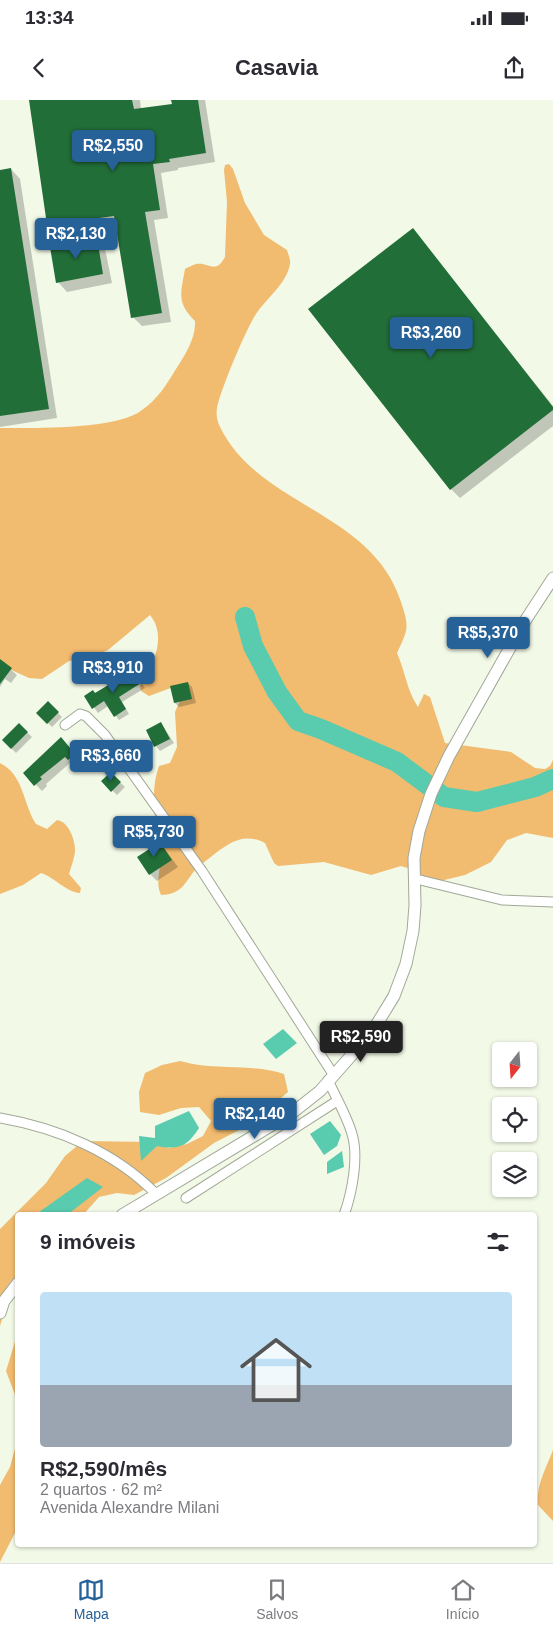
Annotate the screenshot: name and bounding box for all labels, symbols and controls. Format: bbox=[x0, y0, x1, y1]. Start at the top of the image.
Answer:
text: 13:34 bbox=[25, 7, 74, 28]
icon: back bbox=[25, 54, 53, 82]
icon: share bbox=[500, 54, 528, 82]
text: Casavia bbox=[235, 55, 318, 80]
pin: R$2,550 bbox=[67, 130, 159, 172]
text: R$2,550 bbox=[83, 137, 143, 154]
pin: R$2,130 bbox=[30, 218, 122, 260]
text: R$2,130 bbox=[46, 225, 106, 242]
pin: R$3,260 bbox=[385, 316, 477, 359]
text: R$3,260 bbox=[401, 324, 461, 341]
pin: R$5,370 bbox=[442, 616, 534, 659]
text: R$5,370 bbox=[458, 624, 518, 641]
pin: R$3,910 bbox=[67, 652, 159, 694]
text: R$3,910 bbox=[83, 659, 143, 676]
pin: R$3,660 bbox=[65, 740, 157, 782]
text: R$3,660 bbox=[81, 747, 141, 764]
pin: R$5,730 bbox=[108, 816, 200, 858]
text: R$5,730 bbox=[124, 823, 184, 840]
pin: R$2,590 bbox=[315, 1020, 407, 1063]
text: R$2,590 bbox=[331, 1028, 391, 1045]
north arrow bbox=[492, 1042, 538, 1088]
map controls bbox=[492, 1042, 537, 1197]
button: locate bbox=[492, 1097, 537, 1142]
pin: R$2,140 bbox=[209, 1098, 301, 1140]
text: R$2,140 bbox=[225, 1105, 285, 1122]
button: layers bbox=[492, 1152, 537, 1197]
icon: filters bbox=[484, 1228, 512, 1256]
text: 9 imóveis bbox=[40, 1230, 136, 1253]
icon: home bbox=[231, 1325, 321, 1415]
text: R$2,590/mês bbox=[40, 1457, 167, 1480]
text: 2 quartos · 62 m² bbox=[40, 1481, 162, 1498]
text: Avenida Alexandre Milani bbox=[40, 1499, 219, 1516]
tab: Mapa bbox=[74, 1576, 109, 1622]
tab: Salvos bbox=[256, 1576, 298, 1622]
tab: Início bbox=[446, 1576, 479, 1622]

